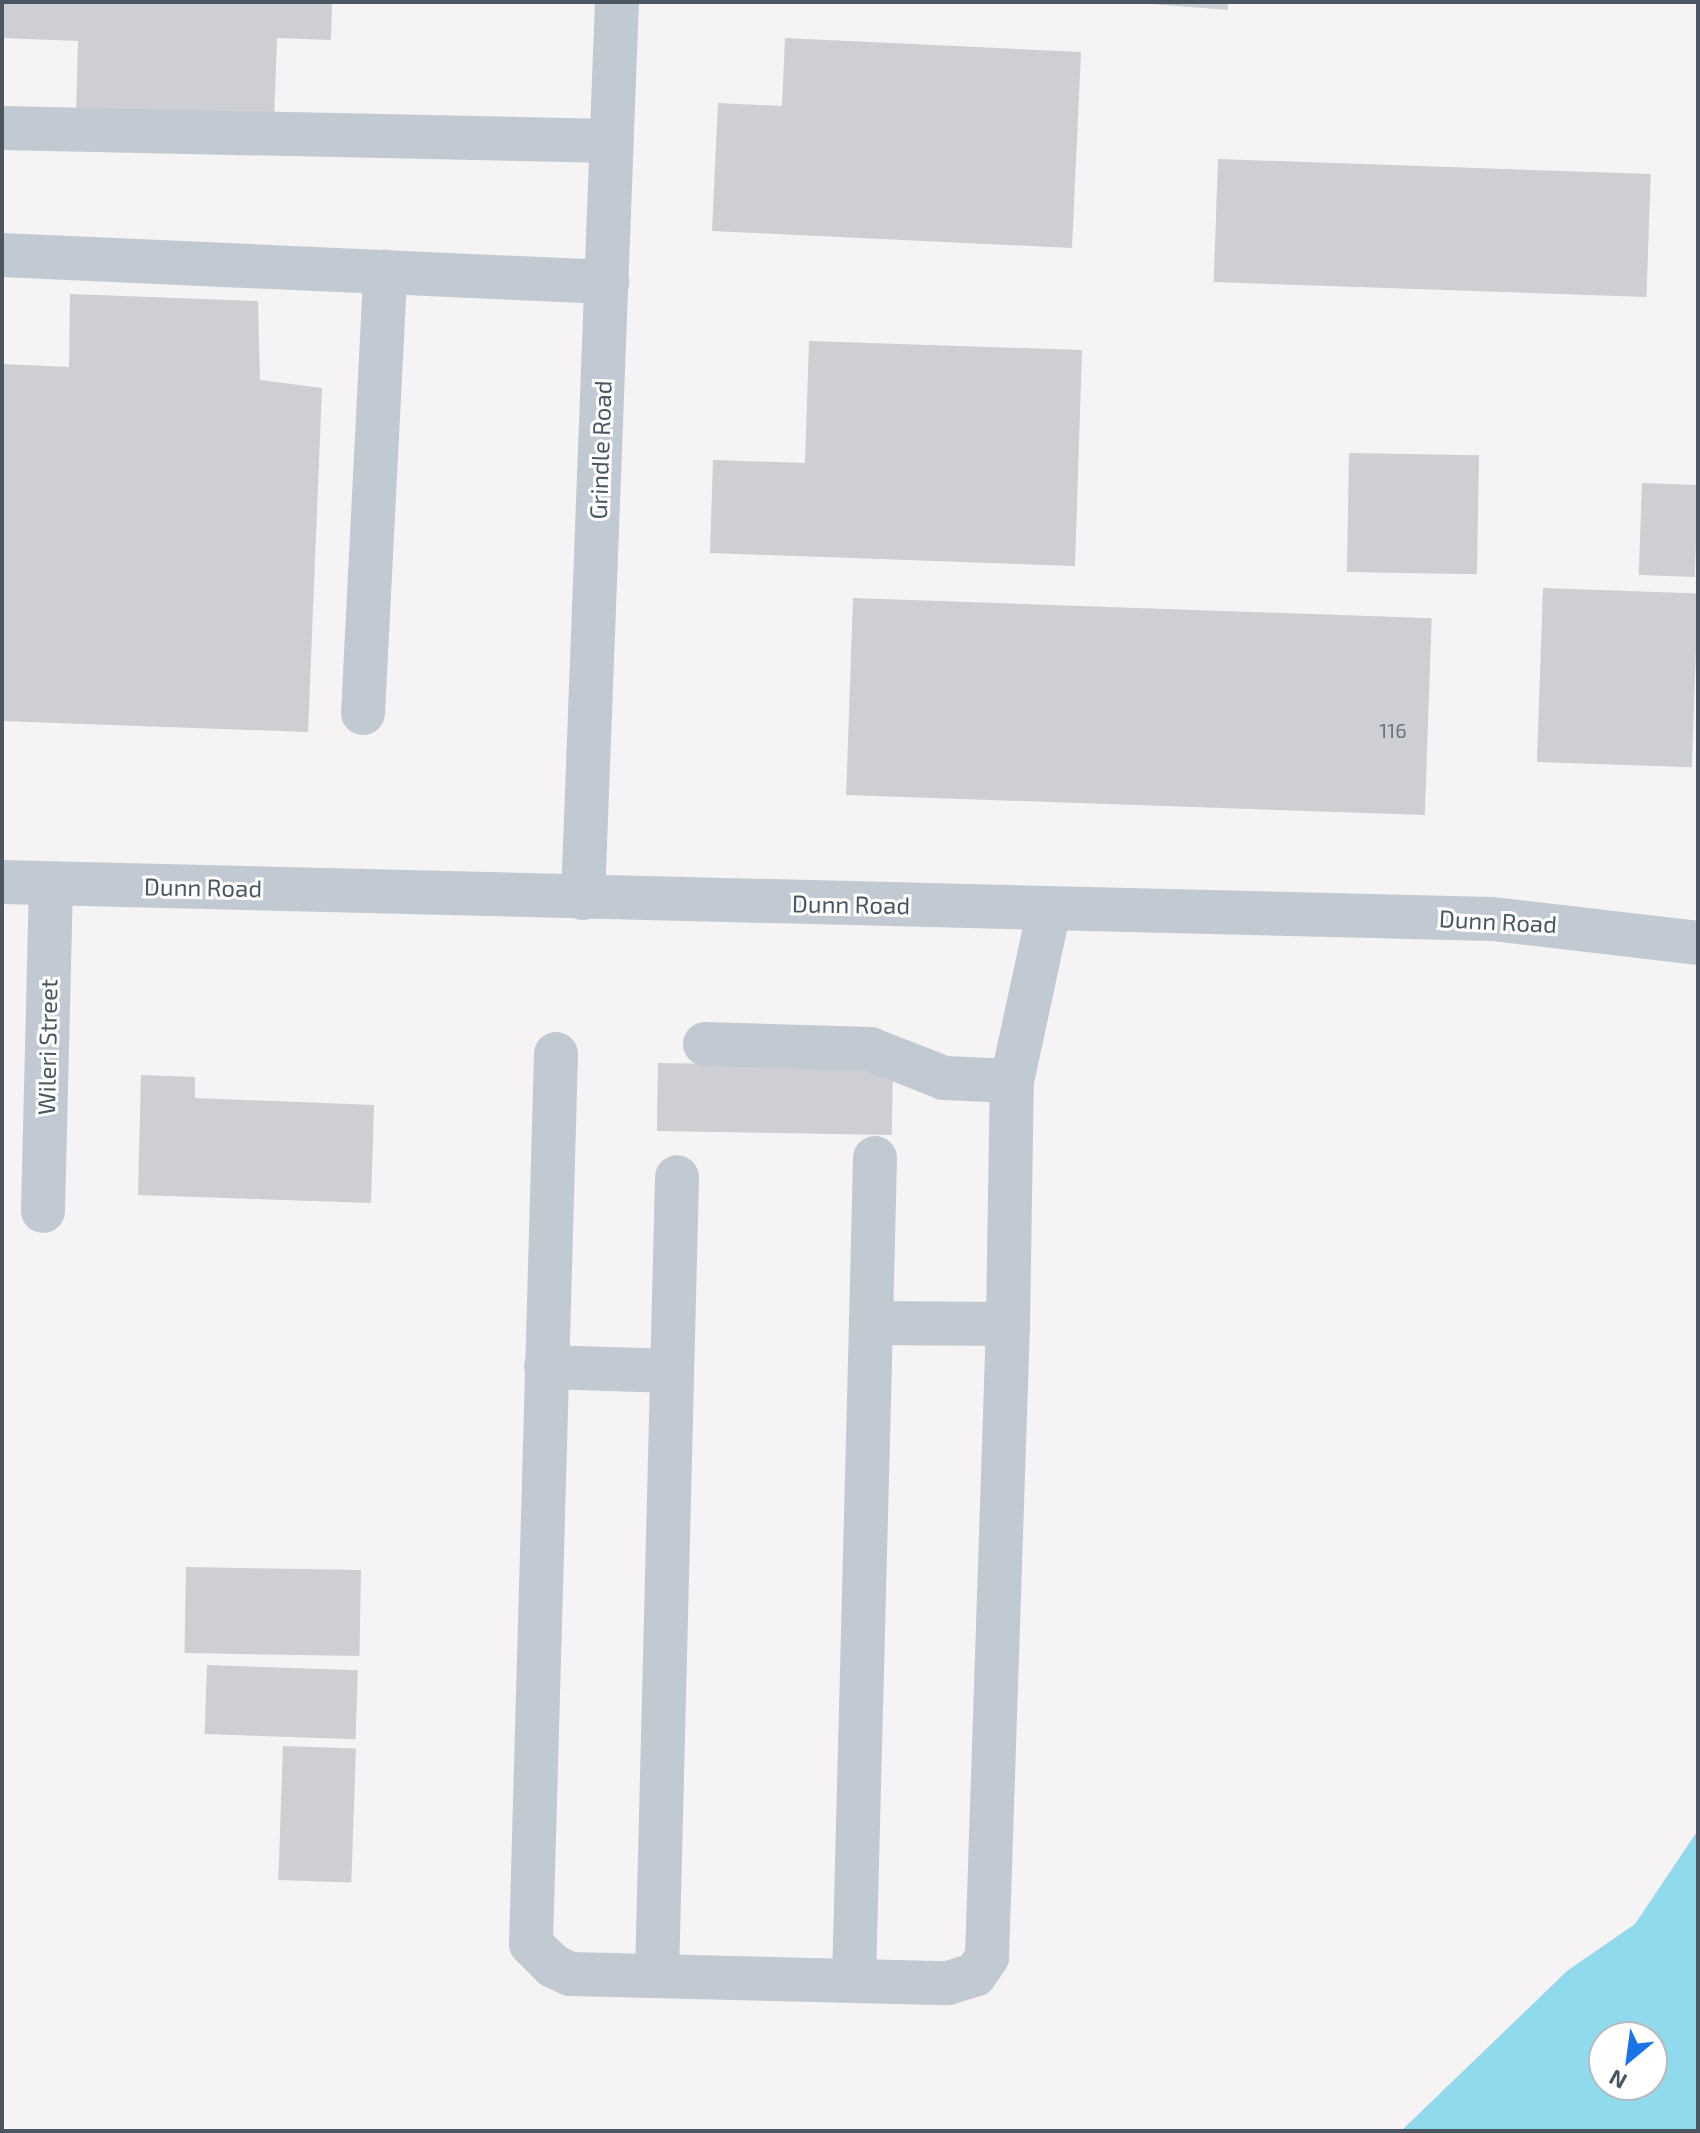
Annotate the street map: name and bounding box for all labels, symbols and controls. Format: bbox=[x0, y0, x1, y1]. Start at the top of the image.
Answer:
street label: Grindle Road bbox=[583, 380, 617, 520]
house number: 116 bbox=[1379, 718, 1407, 742]
street label: Dunn Road bbox=[144, 872, 262, 902]
street label: Dunn Road bbox=[792, 889, 910, 919]
street label: Dunn Road bbox=[1438, 904, 1558, 938]
street label: Wileri Street bbox=[31, 979, 63, 1115]
north arrow bbox=[1588, 2021, 1668, 2101]
text: N bbox=[1604, 2065, 1631, 2095]

